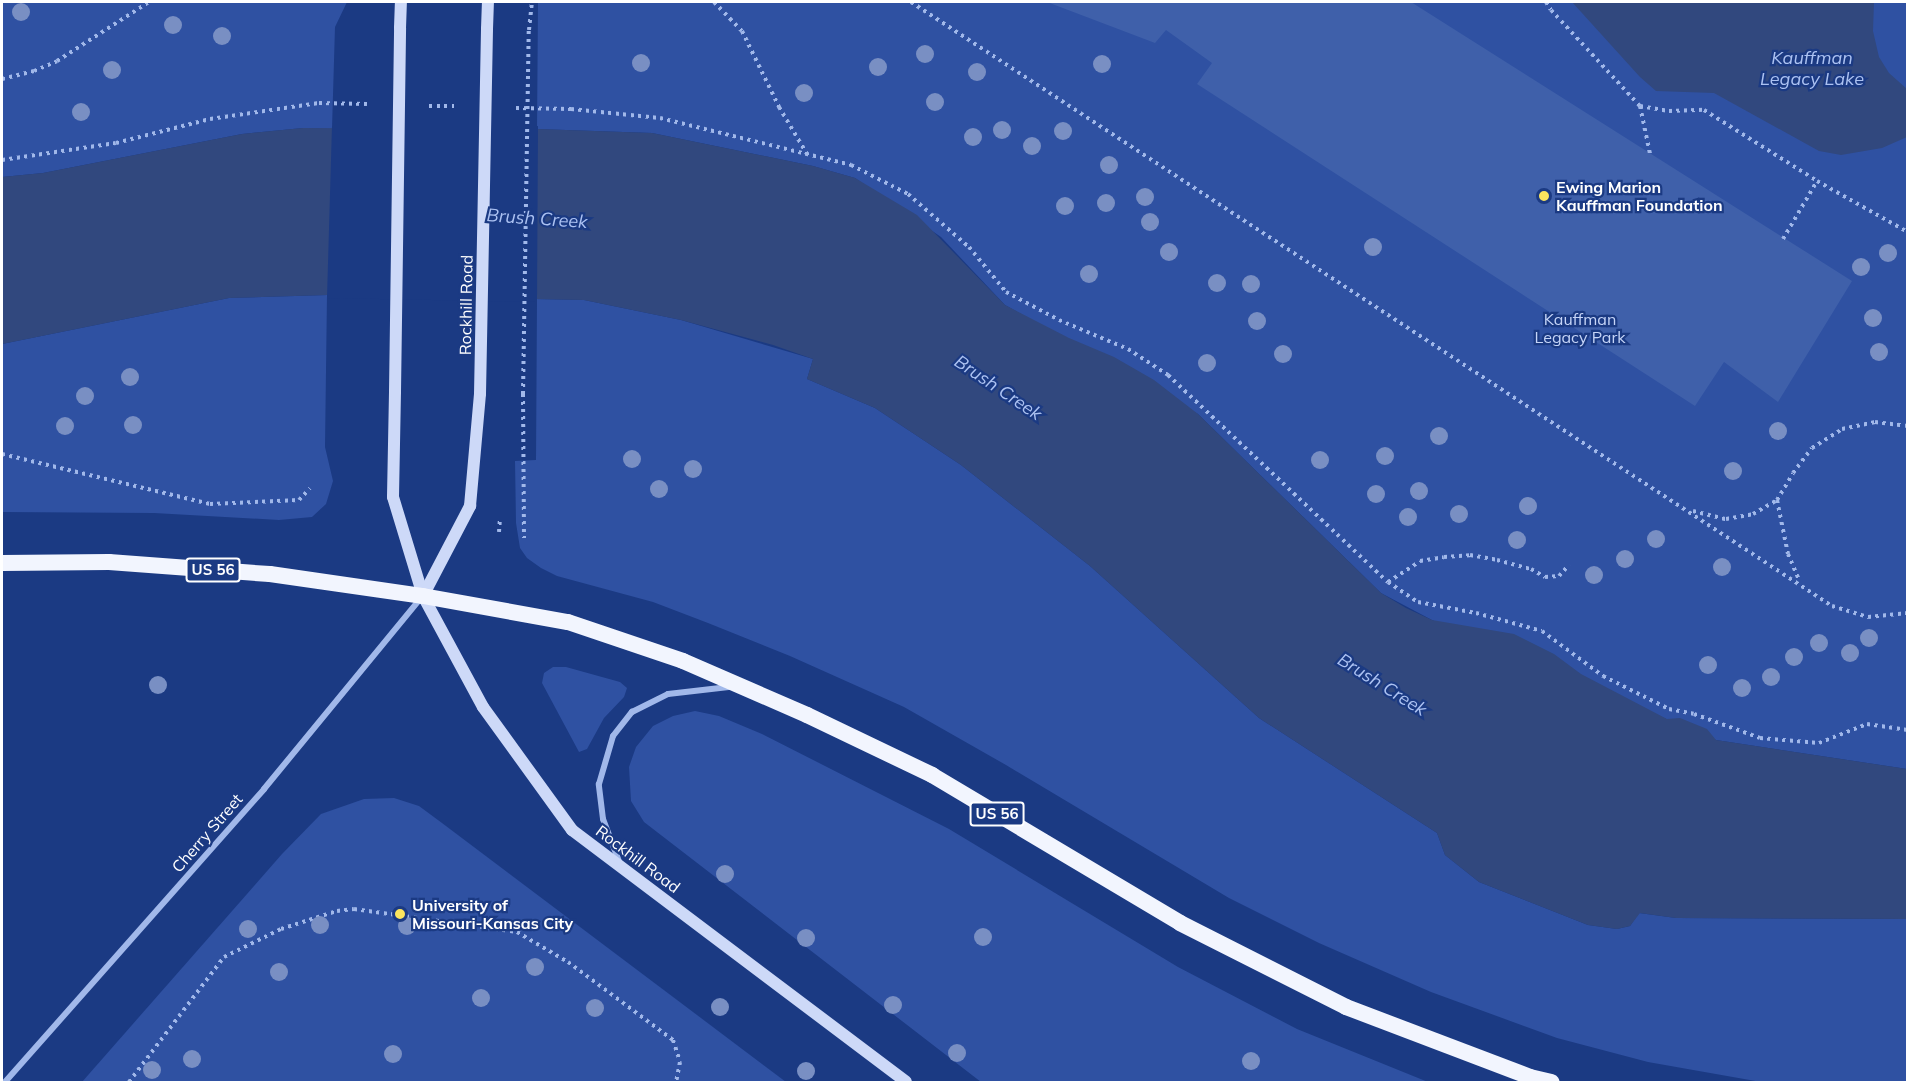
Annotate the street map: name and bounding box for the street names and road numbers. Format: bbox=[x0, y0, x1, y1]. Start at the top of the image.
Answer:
street label: Rockhill Road bbox=[456, 255, 476, 355]
road number: US 56 bbox=[184, 558, 242, 582]
street label: Cherry Street bbox=[168, 790, 246, 876]
road number: US 56 bbox=[968, 802, 1026, 826]
street label: Rockhill Road bbox=[592, 821, 684, 897]

